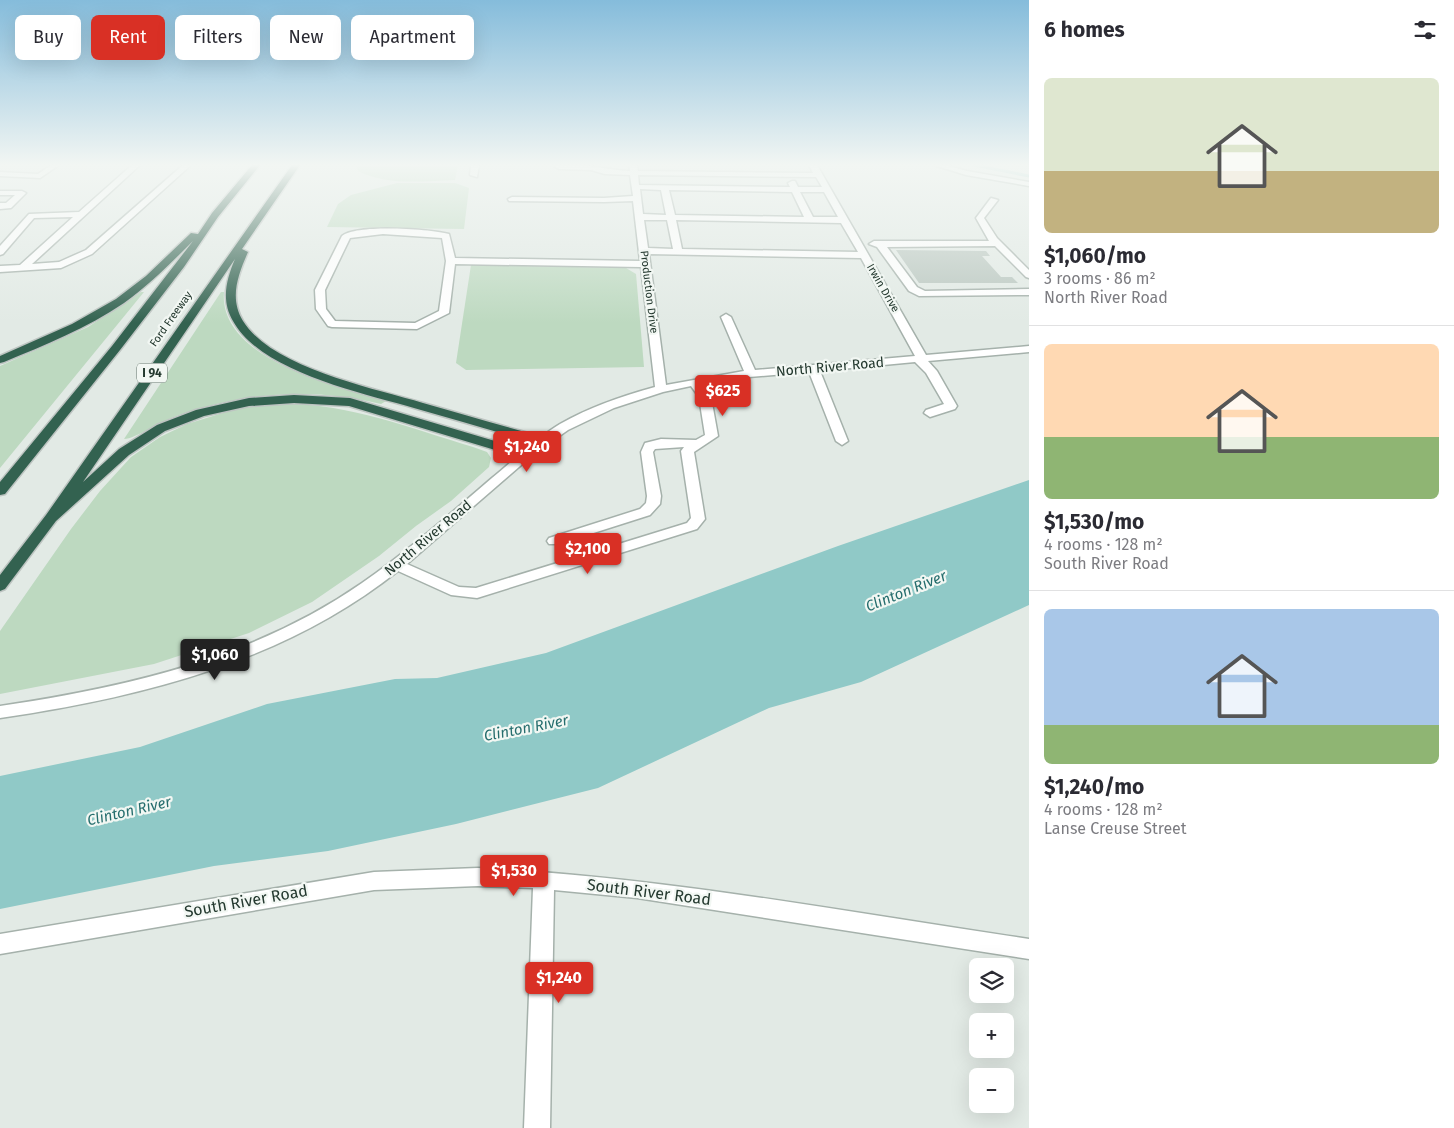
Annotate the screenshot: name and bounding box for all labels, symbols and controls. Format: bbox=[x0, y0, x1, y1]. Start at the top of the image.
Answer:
chip: Buy bbox=[15, 15, 81, 60]
chip: Rent bbox=[91, 15, 165, 60]
chip: Filters bbox=[175, 15, 260, 60]
chip: New bbox=[270, 15, 341, 60]
chip: Apartment bbox=[351, 15, 474, 60]
icon: filters bbox=[1411, 16, 1439, 44]
text: 6 homes bbox=[1044, 17, 1125, 43]
icon: home bbox=[1197, 111, 1287, 201]
text: $1,060/mo bbox=[1044, 243, 1146, 269]
street label: Production Drive bbox=[637, 250, 661, 334]
street label: Irwin Drive bbox=[864, 262, 902, 314]
text: 3 rooms · 86 m² bbox=[1044, 269, 1156, 288]
street label: Ford Freeway bbox=[147, 288, 195, 349]
text: North River Road bbox=[1044, 288, 1168, 307]
street label: North River Road bbox=[775, 354, 885, 380]
road number: I 94 bbox=[137, 363, 167, 382]
pin: $625 bbox=[693, 374, 753, 417]
icon: home bbox=[1197, 376, 1287, 466]
text: $625 bbox=[706, 381, 740, 400]
pin: $1,240 bbox=[486, 430, 568, 473]
text: $1,240 bbox=[504, 437, 550, 456]
street label: North River Road bbox=[381, 497, 475, 579]
text: $1,530/mo bbox=[1044, 509, 1144, 535]
pin: $2,100 bbox=[547, 532, 629, 575]
text: 4 rooms · 128 m² bbox=[1044, 535, 1163, 554]
text: $2,100 bbox=[565, 539, 611, 558]
text: South River Road bbox=[1044, 554, 1169, 573]
water label: Clinton River bbox=[863, 566, 950, 615]
pin: $1,060 bbox=[174, 638, 256, 681]
icon: home bbox=[1197, 641, 1287, 731]
text: $1,060 bbox=[192, 645, 239, 664]
water label: Clinton River bbox=[482, 711, 571, 745]
text: $1,240/mo bbox=[1044, 774, 1144, 800]
water label: Clinton River bbox=[85, 792, 174, 829]
text: 4 rooms · 128 m² bbox=[1044, 800, 1163, 819]
text: Lanse Creuse Street bbox=[1044, 819, 1187, 838]
pin: $1,530 bbox=[473, 854, 555, 897]
text: $1,530 bbox=[491, 861, 537, 880]
street label: South River Road bbox=[586, 875, 712, 909]
street label: South River Road bbox=[183, 881, 309, 921]
map controls bbox=[969, 958, 1014, 1113]
button: layers bbox=[969, 958, 1014, 1003]
pin: $1,240 bbox=[518, 962, 600, 1004]
text: $1,240 bbox=[536, 968, 582, 987]
button: + bbox=[969, 1013, 1014, 1058]
button: − bbox=[969, 1068, 1014, 1113]

